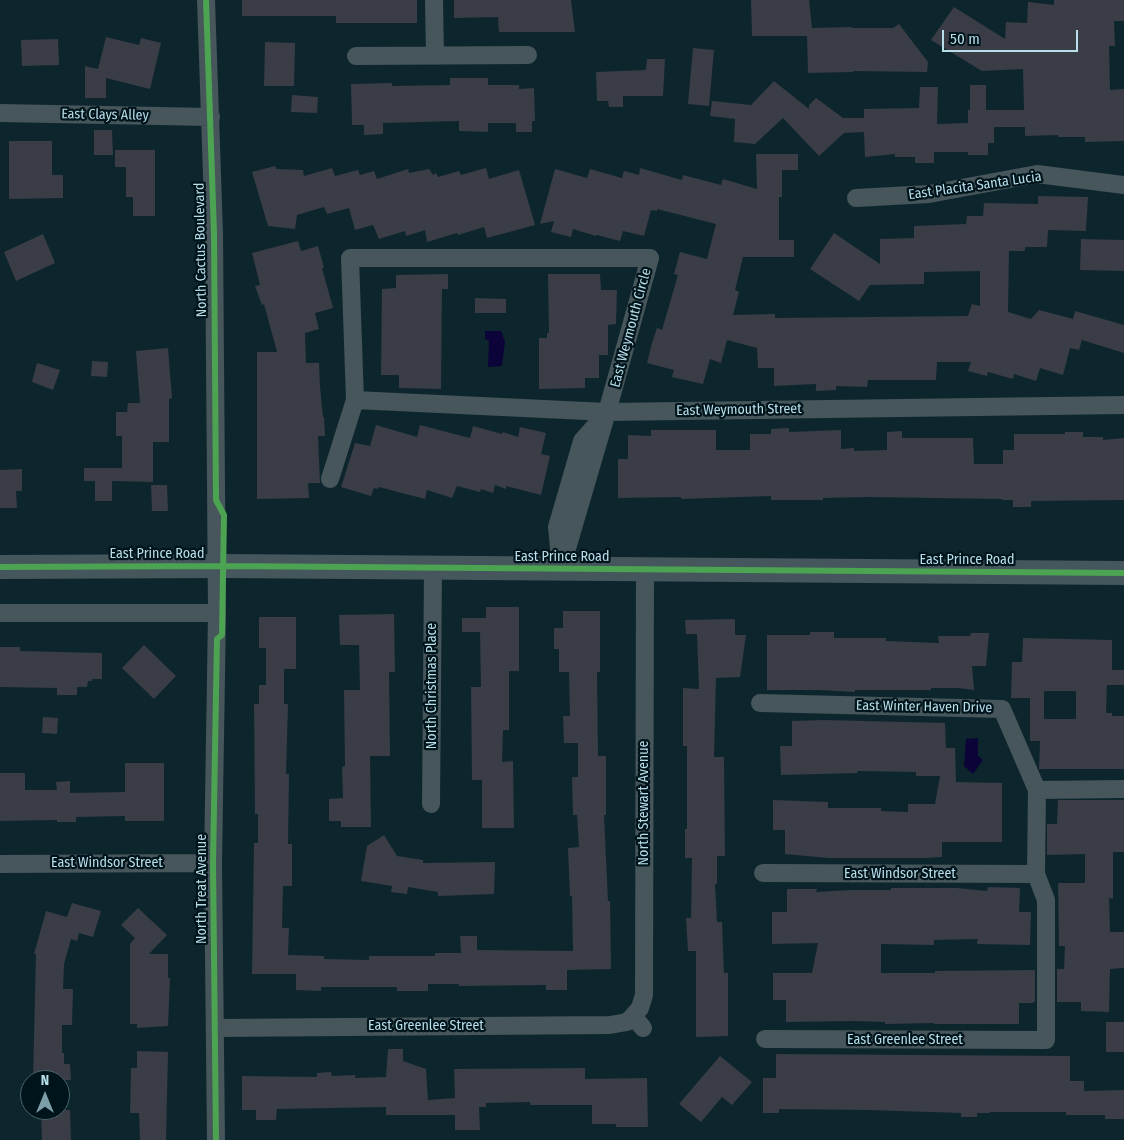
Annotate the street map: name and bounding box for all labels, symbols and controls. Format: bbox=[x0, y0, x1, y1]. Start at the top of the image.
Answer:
scale bar bbox=[944, 20, 1080, 52]
text: 50 m bbox=[950, 30, 980, 48]
street label: East Clays Alley bbox=[61, 106, 149, 124]
street label: East Placita Santa Lucia bbox=[907, 168, 1043, 204]
street label: North Cactus Boulevard bbox=[191, 183, 211, 317]
street label: East Weymouth Circle bbox=[607, 267, 655, 389]
street label: East Weymouth Street bbox=[676, 401, 802, 419]
street label: East Prince Road bbox=[110, 546, 204, 562]
street label: East Prince Road bbox=[515, 549, 609, 565]
street label: East Prince Road bbox=[920, 552, 1014, 568]
street label: North Christmas Place bbox=[424, 623, 440, 749]
street label: East Winter Haven Drive bbox=[856, 697, 992, 717]
street label: North Stewart Avenue bbox=[636, 741, 652, 865]
street label: North Treat Avenue bbox=[194, 834, 210, 944]
street label: East Windsor Street bbox=[51, 855, 163, 871]
street label: East Windsor Street bbox=[844, 866, 956, 882]
street label: East Greenlee Street bbox=[368, 1018, 484, 1034]
street label: East Greenlee Street bbox=[847, 1032, 963, 1048]
north arrow bbox=[20, 1070, 70, 1120]
text: N bbox=[41, 1072, 49, 1089]

